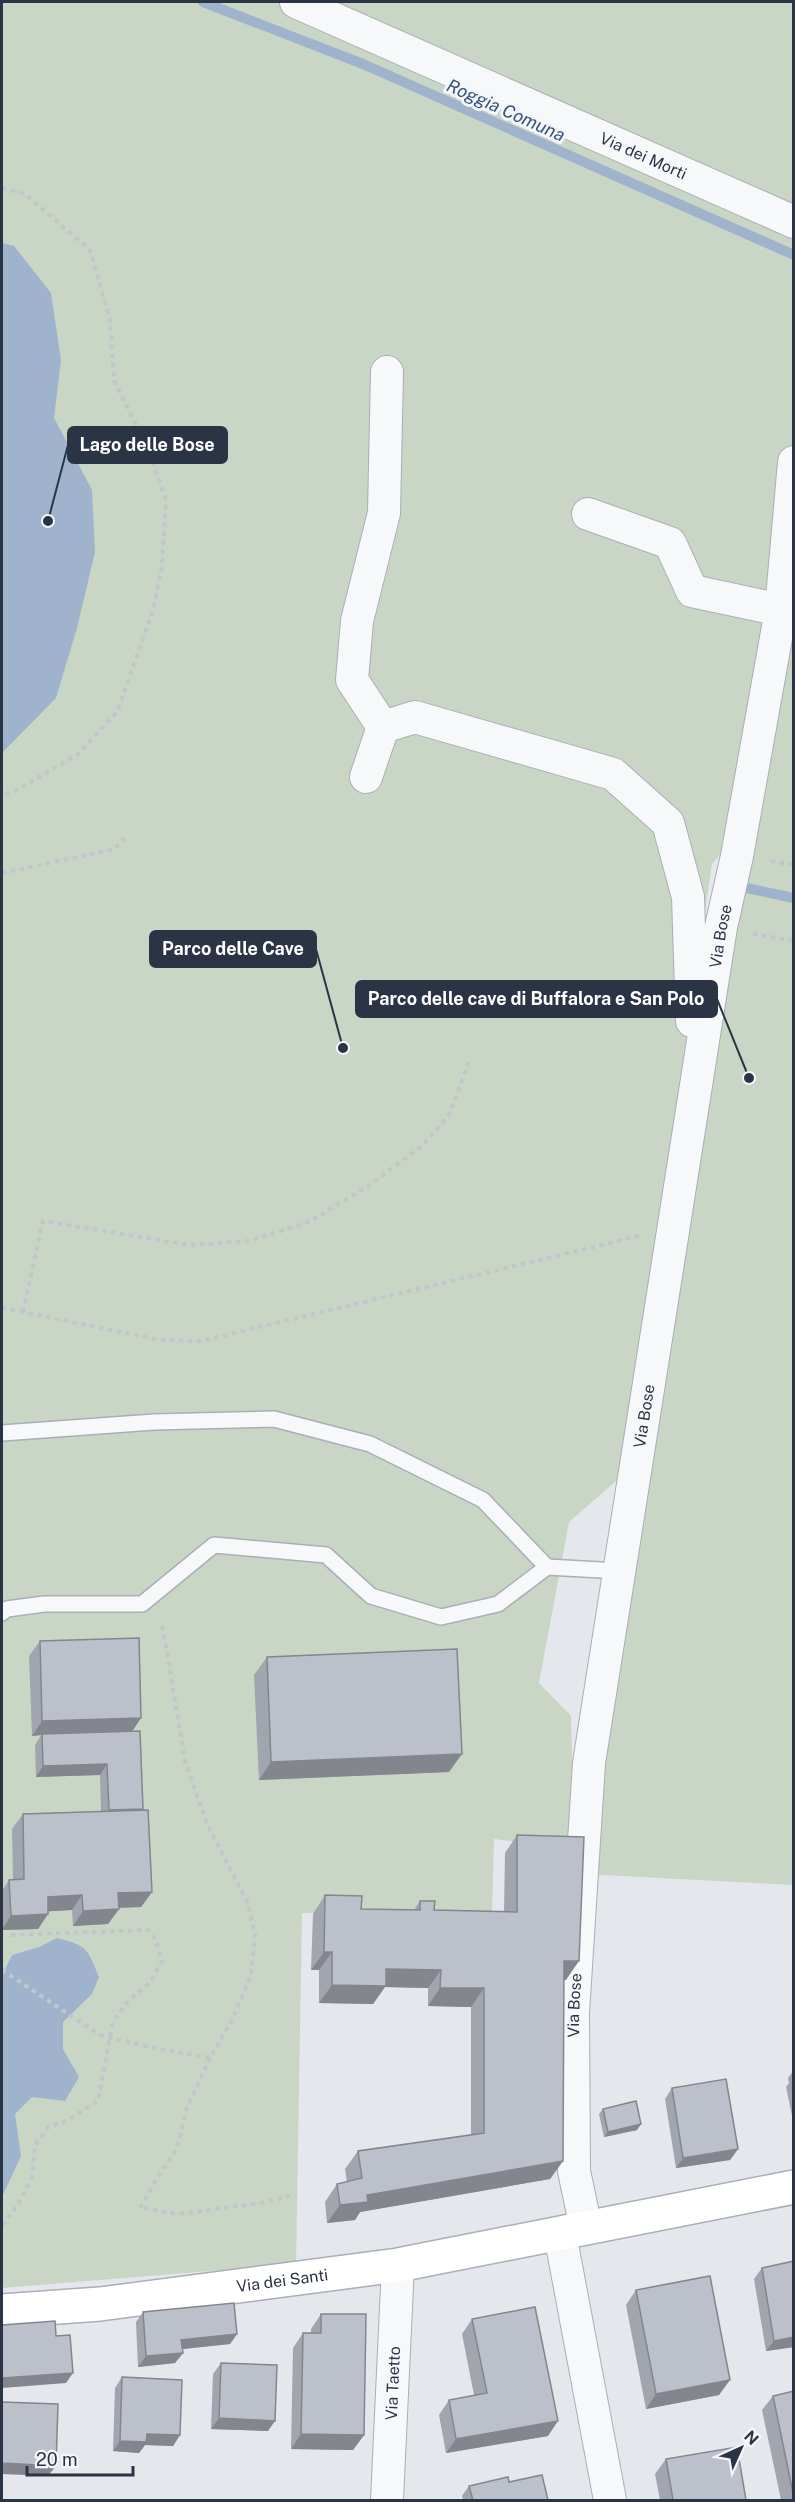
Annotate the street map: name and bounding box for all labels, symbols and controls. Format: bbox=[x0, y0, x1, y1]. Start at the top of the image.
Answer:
water label: Roggia Comuna bbox=[444, 75, 568, 145]
street label: Via dei Morti bbox=[597, 128, 690, 183]
callout: Lago delle Bose bbox=[68, 427, 227, 463]
text: Lago delle Bose bbox=[79, 434, 215, 455]
street label: Via Bose bbox=[705, 902, 735, 969]
callout: Parco delle Cave bbox=[150, 931, 316, 967]
text: Parco delle Cave bbox=[162, 938, 304, 959]
callout: Parco delle cave di Buffalora e San Polo bbox=[356, 981, 717, 1017]
text: Parco delle cave di Buffalora e San Polo bbox=[368, 988, 704, 1009]
street label: Via Bose bbox=[629, 1383, 658, 1449]
street label: Via Bose bbox=[563, 1972, 585, 2038]
street label: Via dei Santi bbox=[235, 2265, 329, 2296]
street label: Via Taetto bbox=[381, 2346, 404, 2421]
north arrow bbox=[711, 2418, 771, 2478]
text: N bbox=[740, 2427, 762, 2449]
scale bar bbox=[27, 2439, 134, 2477]
text: 20 m bbox=[36, 2449, 78, 2470]

